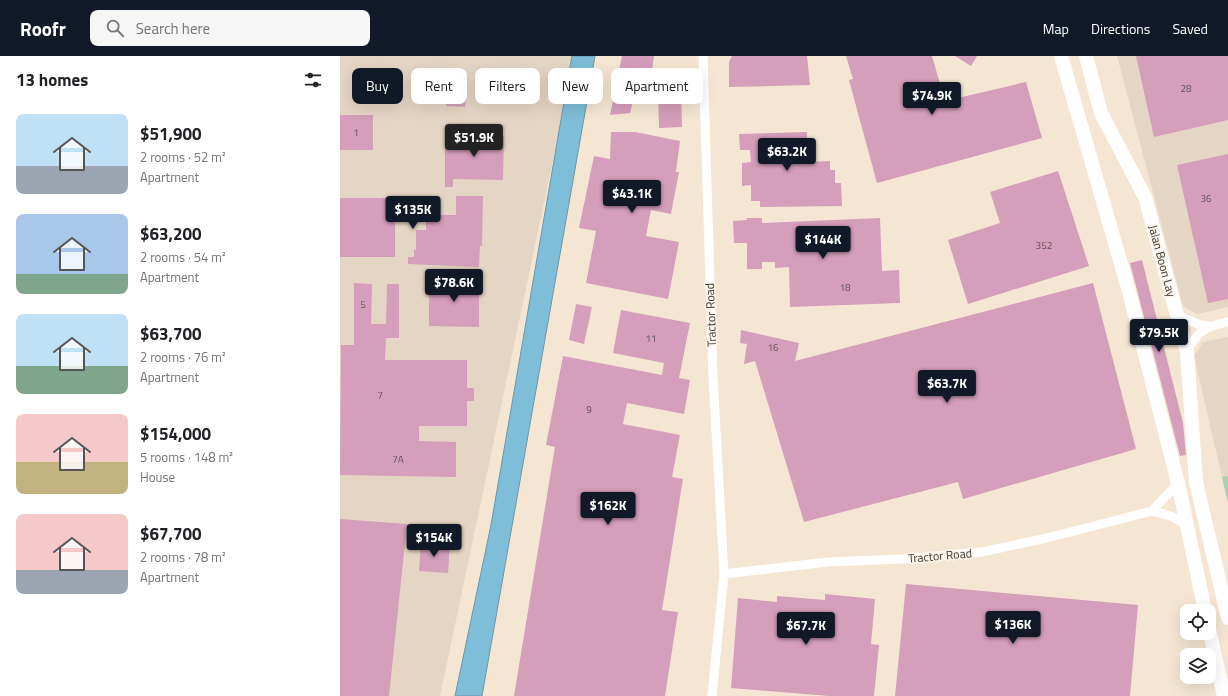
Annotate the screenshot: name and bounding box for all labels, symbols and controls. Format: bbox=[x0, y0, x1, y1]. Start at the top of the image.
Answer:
search box bbox=[90, 10, 370, 46]
text: Roofr bbox=[20, 14, 66, 43]
icon: search bbox=[104, 17, 126, 39]
text: Search here bbox=[136, 17, 210, 40]
text: Map bbox=[1043, 18, 1069, 39]
text: Directions bbox=[1091, 18, 1150, 39]
text: Saved bbox=[1172, 18, 1208, 39]
text: 13 homes bbox=[16, 67, 88, 93]
chip: Buy bbox=[352, 68, 403, 104]
chip: Rent bbox=[411, 68, 467, 104]
chip: Filters bbox=[475, 68, 540, 104]
chip: New bbox=[548, 68, 603, 104]
chip: Apartment bbox=[611, 68, 703, 104]
icon: filters bbox=[302, 69, 324, 91]
house number: 28 bbox=[1180, 81, 1192, 96]
pin: $74.9K bbox=[899, 82, 965, 116]
text: $74.9K bbox=[912, 85, 952, 105]
text: $51,900 bbox=[140, 121, 202, 147]
pin: $51.9K bbox=[441, 124, 507, 158]
house number: 1 bbox=[353, 125, 359, 140]
text: $51.9K bbox=[454, 127, 494, 147]
icon: home bbox=[48, 130, 96, 178]
pin: $63.2K bbox=[754, 138, 820, 172]
text: $63.2K bbox=[767, 141, 807, 161]
text: 2 rooms · 52 m² bbox=[140, 147, 226, 167]
text: Apartment bbox=[140, 167, 199, 187]
pin: $43.1K bbox=[599, 180, 665, 214]
text: $43.1K bbox=[612, 183, 652, 203]
house number: 36 bbox=[1200, 191, 1212, 206]
pin: $135K bbox=[385, 196, 441, 230]
text: $135K bbox=[395, 199, 431, 219]
text: $63,200 bbox=[140, 221, 202, 247]
street label: Jalan Boon Lay bbox=[1144, 223, 1181, 299]
pin: $144K bbox=[795, 226, 851, 260]
text: $144K bbox=[805, 229, 841, 249]
icon: home bbox=[48, 230, 96, 278]
house number: 352 bbox=[1036, 238, 1052, 253]
text: 2 rooms · 54 m² bbox=[140, 247, 226, 267]
text: Apartment bbox=[140, 267, 199, 287]
pin: $78.6K bbox=[421, 269, 487, 303]
text: $78.6K bbox=[434, 272, 474, 292]
house number: 18 bbox=[839, 280, 851, 295]
street label: Tractor Road bbox=[700, 283, 721, 347]
house number: 5 bbox=[360, 297, 366, 312]
pin: $79.5K bbox=[1126, 319, 1192, 353]
text: $63,700 bbox=[140, 321, 202, 347]
text: $79.5K bbox=[1139, 322, 1179, 342]
icon: home bbox=[48, 330, 96, 378]
house number: 11 bbox=[645, 331, 657, 346]
house number: 16 bbox=[767, 340, 779, 355]
text: 2 rooms · 76 m² bbox=[140, 347, 226, 367]
text: Apartment bbox=[140, 367, 199, 387]
pin: $63.7K bbox=[914, 370, 980, 404]
text: $63.7K bbox=[927, 373, 967, 393]
house number: 7 bbox=[377, 388, 383, 403]
house number: 9 bbox=[586, 402, 592, 417]
text: $154,000 bbox=[140, 421, 211, 447]
icon: home bbox=[48, 430, 96, 478]
text: 5 rooms · 148 m² bbox=[140, 447, 233, 467]
house number: 7A bbox=[392, 452, 404, 467]
text: House bbox=[140, 467, 175, 487]
pin: $162K bbox=[580, 492, 636, 526]
text: $162K bbox=[590, 495, 626, 515]
text: $67,700 bbox=[140, 521, 202, 547]
pin: $154K bbox=[406, 524, 462, 558]
text: $154K bbox=[416, 527, 452, 547]
icon: home bbox=[48, 530, 96, 578]
street label: Tractor Road bbox=[907, 543, 973, 568]
text: 2 rooms · 78 m² bbox=[140, 547, 226, 567]
text: Apartment bbox=[140, 567, 199, 587]
map controls bbox=[1180, 604, 1216, 684]
button: locate bbox=[1180, 604, 1216, 640]
pin: $136K bbox=[985, 611, 1041, 645]
pin: $67.7K bbox=[773, 612, 839, 646]
text: $136K bbox=[995, 614, 1031, 634]
text: $67.7K bbox=[786, 615, 826, 635]
button: layers bbox=[1180, 648, 1216, 684]

